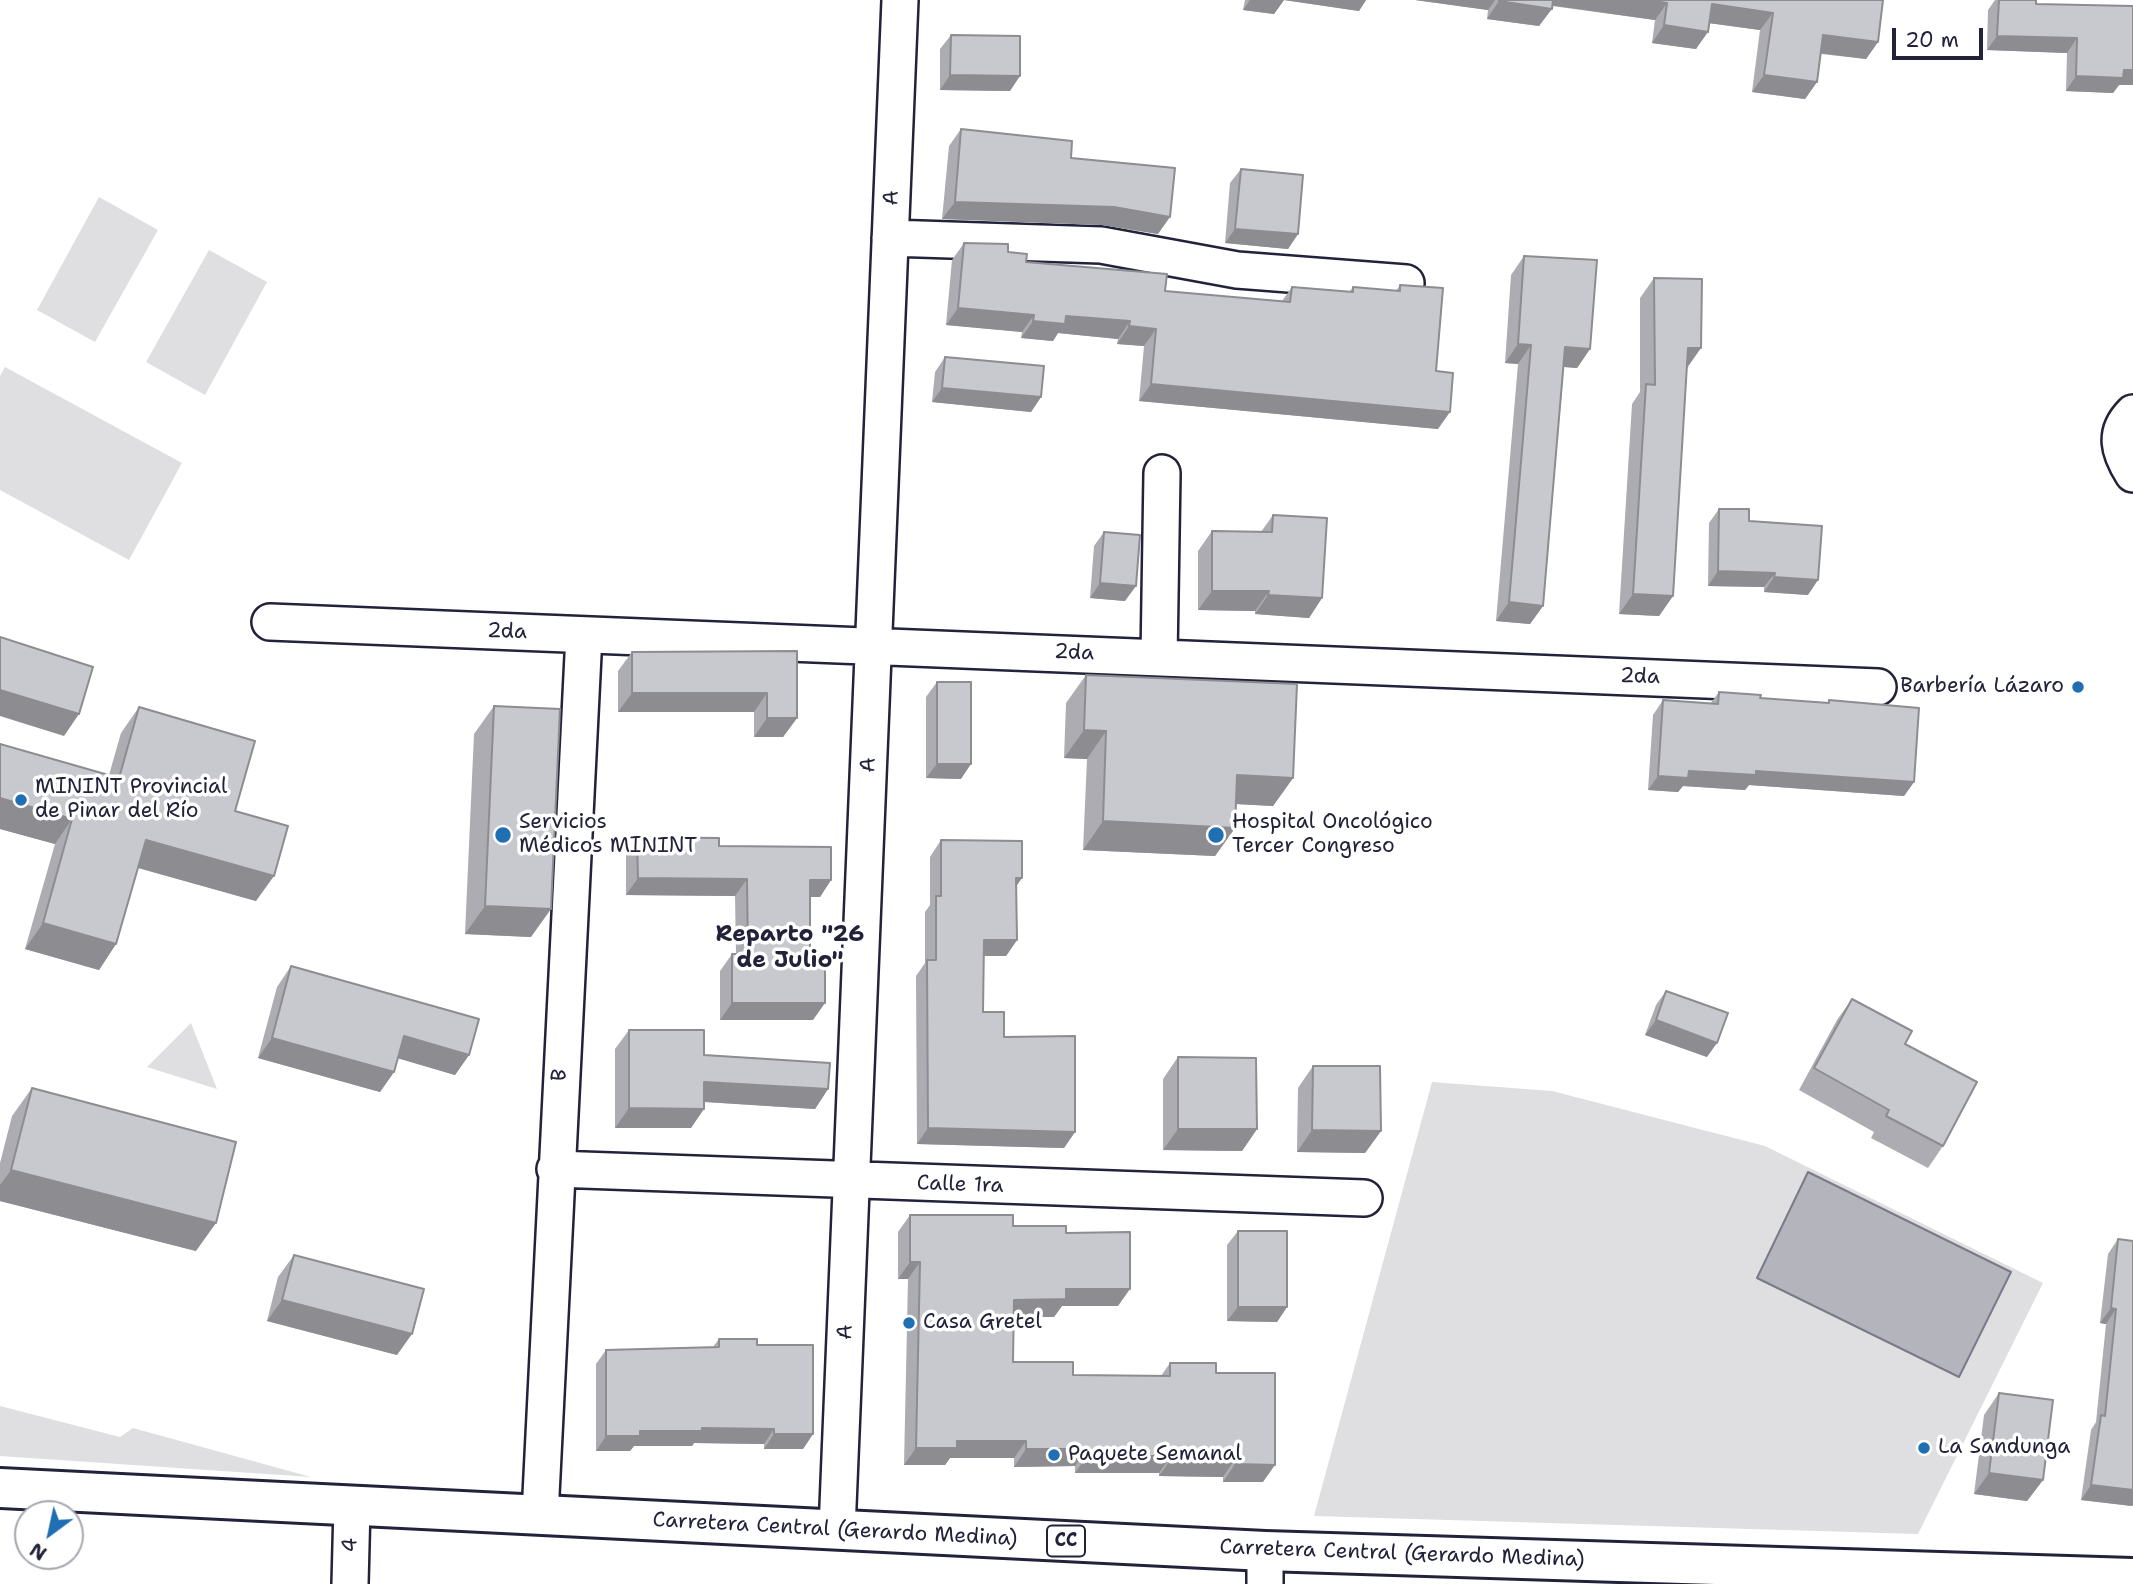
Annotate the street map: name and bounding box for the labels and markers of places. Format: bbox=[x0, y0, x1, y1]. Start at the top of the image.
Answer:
place label: Barbería Lázaro bbox=[1900, 674, 2064, 700]
marker: Barbería Lázaro bbox=[2070, 679, 2086, 695]
place label: MININT Provincial de Pinar del Río bbox=[35, 775, 227, 825]
marker: MININT Provincial de Pinar del Río bbox=[13, 792, 29, 808]
place label: Servicios Médicos MININT bbox=[519, 810, 697, 860]
place label: Hospital Oncológico Tercer Congreso bbox=[1232, 810, 1433, 860]
marker: Servicios Médicos MININT bbox=[493, 825, 513, 845]
marker: Hospital Oncológico Tercer Congreso bbox=[1206, 825, 1226, 845]
place label: Casa Gretel bbox=[923, 1310, 1042, 1336]
marker: Casa Gretel bbox=[901, 1315, 917, 1331]
place label: La Sandunga bbox=[1938, 1435, 2070, 1461]
marker: La Sandunga bbox=[1916, 1440, 1932, 1456]
place label: Paquete Semanal bbox=[1068, 1442, 1242, 1468]
marker: Paquete Semanal bbox=[1046, 1447, 1062, 1463]

